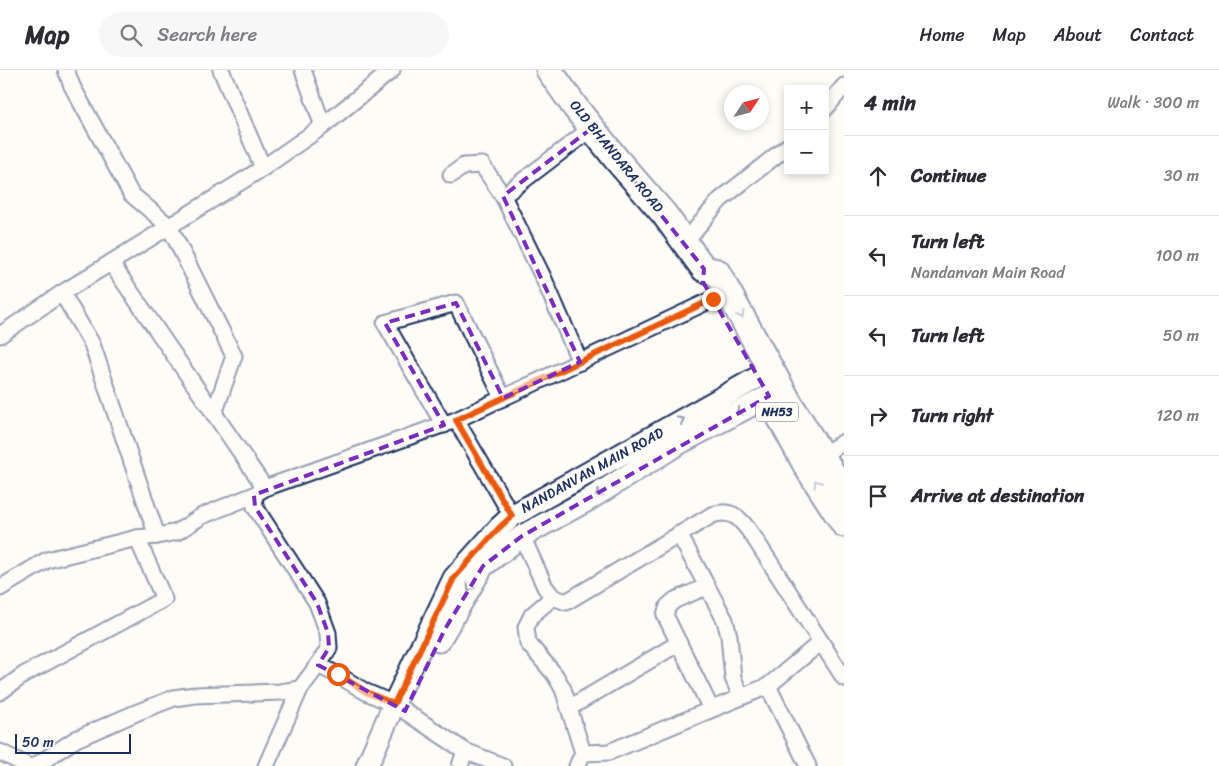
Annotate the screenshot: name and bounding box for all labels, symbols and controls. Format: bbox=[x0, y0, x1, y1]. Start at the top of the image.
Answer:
search box bbox=[99, 12, 449, 57]
text: Map bbox=[25, 14, 69, 56]
text: Search here bbox=[157, 18, 257, 51]
text: Home bbox=[920, 19, 965, 51]
text: Map bbox=[993, 19, 1026, 51]
text: About bbox=[1054, 19, 1102, 51]
text: Contact bbox=[1130, 19, 1194, 51]
icon: search bbox=[117, 21, 145, 49]
text: 4 min bbox=[864, 84, 916, 122]
north arrow bbox=[724, 85, 769, 130]
map controls bbox=[784, 85, 829, 175]
button: + bbox=[784, 85, 829, 130]
text: Walk · 300 m bbox=[1108, 88, 1199, 117]
street label: OLD BHANDARA ROAD bbox=[563, 94, 671, 219]
button: − bbox=[784, 130, 829, 175]
text: Continue bbox=[911, 159, 987, 192]
text: 30 m bbox=[1164, 161, 1199, 190]
icon: ahead bbox=[864, 162, 892, 190]
text: Turn left bbox=[911, 225, 984, 258]
text: 100 m bbox=[1155, 241, 1199, 270]
icon: left bbox=[864, 242, 892, 270]
text: Nandanvan Main Road bbox=[911, 258, 1065, 287]
route end bbox=[702, 288, 725, 311]
one-way arrow bbox=[735, 310, 745, 319]
text: Turn left bbox=[911, 319, 984, 352]
text: 50 m bbox=[1163, 321, 1199, 350]
icon: left bbox=[864, 322, 892, 350]
text: Turn right bbox=[911, 399, 993, 432]
text: 120 m bbox=[1156, 401, 1199, 430]
road number: NH53 bbox=[756, 402, 798, 422]
icon: right bbox=[864, 402, 892, 430]
one-way arrow bbox=[735, 406, 744, 416]
one-way arrow bbox=[676, 417, 685, 427]
street label: NANDANVAN MAIN ROAD bbox=[516, 420, 669, 520]
text: Arrive at destination bbox=[911, 479, 1084, 512]
one-way arrow bbox=[814, 480, 824, 489]
icon: arrive bbox=[864, 482, 892, 510]
one-way arrow bbox=[595, 488, 604, 497]
one-way arrow bbox=[466, 583, 476, 592]
route start bbox=[327, 663, 350, 686]
text: 50 m bbox=[22, 730, 54, 755]
scale bar bbox=[15, 731, 131, 754]

